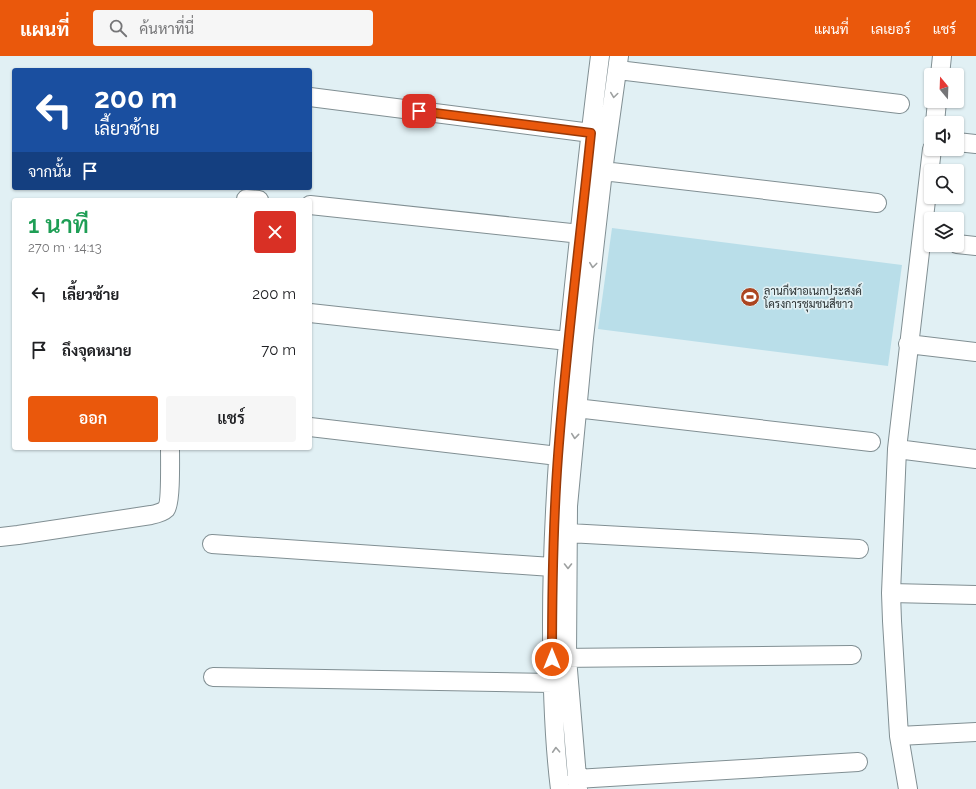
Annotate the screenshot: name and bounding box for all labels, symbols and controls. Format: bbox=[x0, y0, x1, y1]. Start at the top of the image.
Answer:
search box bbox=[93, 10, 373, 46]
icon: search bbox=[107, 17, 129, 39]
text: แผนที่ bbox=[20, 18, 69, 40]
text: ค้นหาที่นี่ bbox=[139, 20, 194, 38]
text: แผนที่ bbox=[814, 21, 849, 37]
text: เลเยอร์ bbox=[871, 21, 911, 37]
text: แชร์ bbox=[933, 21, 956, 37]
north arrow bbox=[924, 68, 964, 108]
map controls bbox=[924, 68, 964, 252]
text: 200 m bbox=[94, 82, 177, 115]
icon: left bbox=[28, 84, 80, 136]
one-way arrow bbox=[610, 92, 619, 98]
pin bbox=[402, 94, 436, 128]
icon: arrive bbox=[408, 100, 430, 122]
button: sound bbox=[924, 116, 964, 156]
text: เลี้ยวซ้าย bbox=[94, 118, 160, 139]
icon: arrive bbox=[79, 160, 101, 182]
text: จากนั้น bbox=[28, 163, 71, 181]
button: search bbox=[924, 164, 964, 204]
text: 1 นาที bbox=[28, 210, 89, 239]
button: close bbox=[254, 211, 296, 253]
button: layers bbox=[924, 212, 964, 252]
text: 270 m · 14:13 bbox=[28, 240, 102, 255]
one-way arrow bbox=[589, 262, 598, 268]
icon: left bbox=[28, 283, 50, 305]
place label: ลานกีฬาอเนกประสงค์ โครงการชุมชนสีขาว bbox=[763, 283, 862, 313]
text: 200 m bbox=[252, 285, 296, 303]
text: เลี้ยวซ้าย bbox=[62, 286, 119, 304]
sports icon: ลานกีฬาอเนกประสงค์ โครงการชุมชนสีขาว bbox=[739, 286, 761, 308]
icon: arrive bbox=[28, 339, 50, 361]
text: 70 m bbox=[261, 341, 296, 359]
text: ถึงจุดหมาย bbox=[62, 342, 132, 360]
button: ออก bbox=[28, 396, 158, 442]
button: แชร์ bbox=[166, 396, 296, 442]
one-way arrow bbox=[571, 433, 580, 439]
one-way arrow bbox=[564, 563, 572, 569]
position arrow bbox=[531, 638, 573, 680]
one-way arrow bbox=[552, 747, 561, 753]

